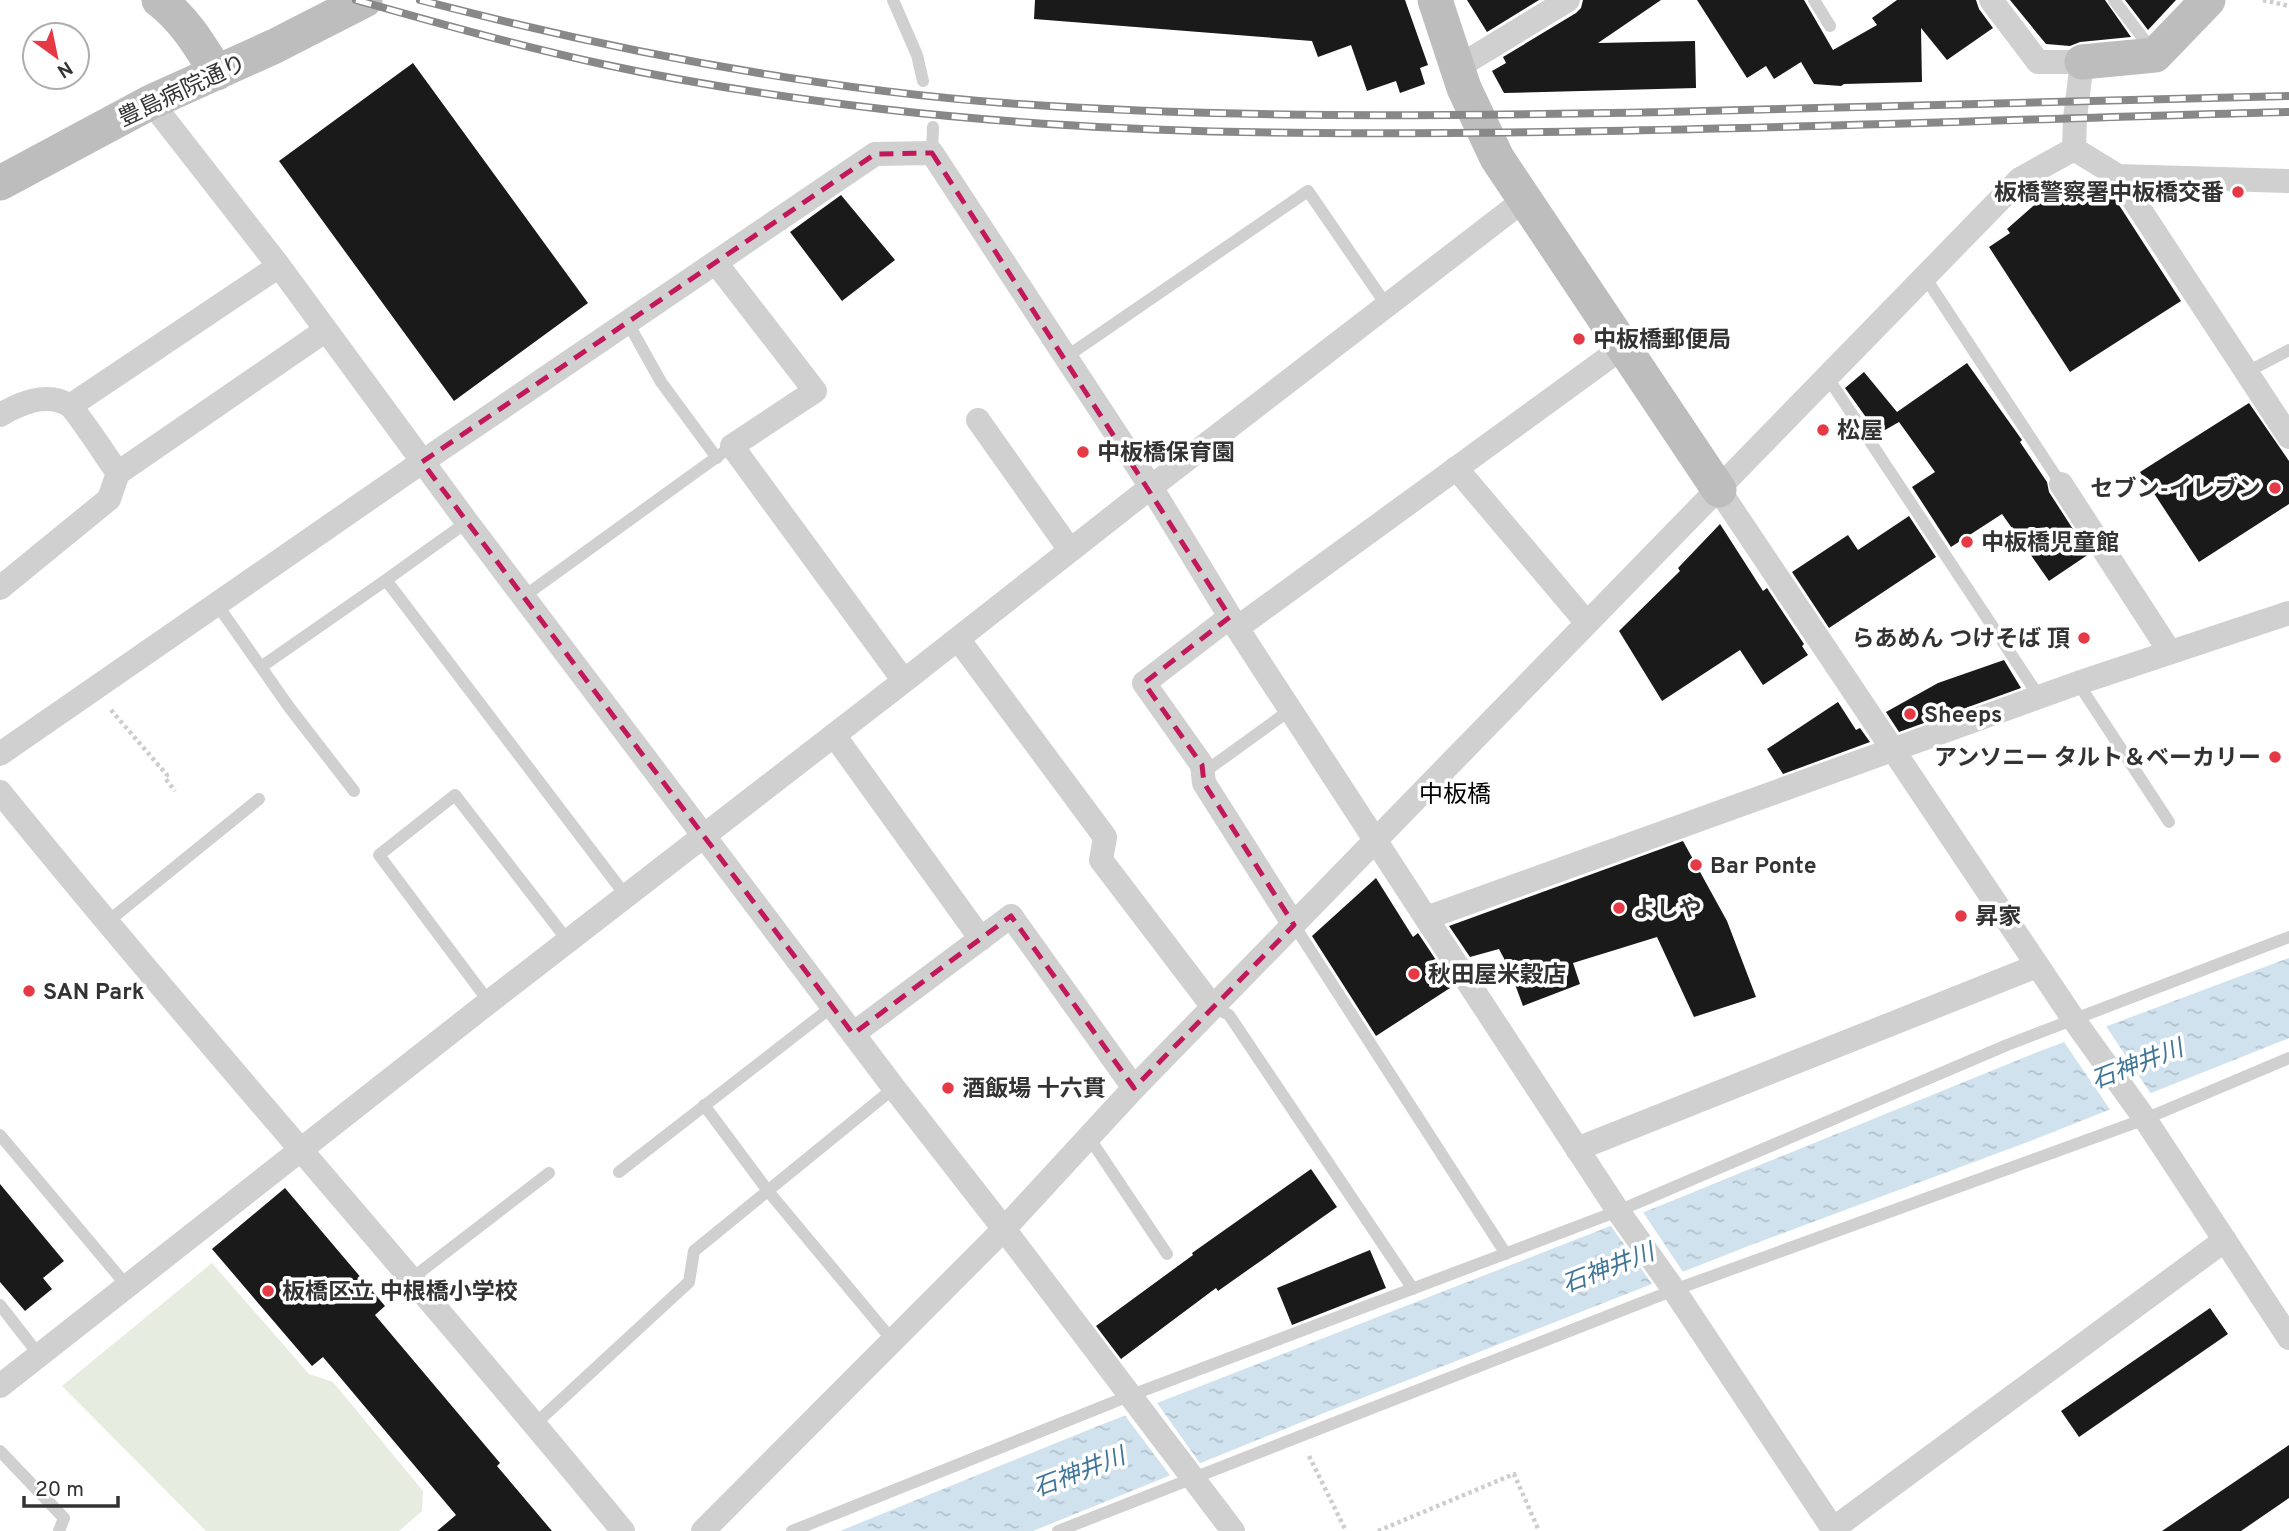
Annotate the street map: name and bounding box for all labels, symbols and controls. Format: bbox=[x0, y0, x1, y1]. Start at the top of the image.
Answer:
north arrow bbox=[21, 21, 91, 91]
street label: 豊島病院通り bbox=[114, 50, 252, 135]
text: N bbox=[52, 55, 76, 82]
place label: 板橋警察署中板橋交番 bbox=[1994, 180, 2224, 209]
marker: 板橋警察署中板橋交番 bbox=[2230, 184, 2246, 200]
place label: 中板橋郵便局 bbox=[1593, 327, 1731, 356]
marker: 中板橋郵便局 bbox=[1571, 331, 1587, 347]
place label: 松屋 bbox=[1837, 418, 1883, 447]
marker: 松屋 bbox=[1815, 422, 1831, 438]
place label: 中板橋保育園 bbox=[1097, 440, 1235, 469]
marker: 中板橋保育園 bbox=[1075, 444, 1091, 460]
place label: セブン-イレブン bbox=[2090, 476, 2261, 505]
marker: セブン-イレブン bbox=[2267, 480, 2283, 496]
place label: 中板橋児童館 bbox=[1981, 530, 2119, 559]
marker: 中板橋児童館 bbox=[1959, 534, 1975, 550]
place label: らあめん つけそば 頂 bbox=[1852, 626, 2070, 655]
marker: らあめん つけそば 頂 bbox=[2076, 630, 2092, 646]
place label: Sheeps bbox=[1924, 702, 2002, 731]
marker: Sheeps bbox=[1902, 706, 1918, 722]
place label: アンソニー タルト＆ベーカリー bbox=[1934, 745, 2261, 774]
marker: アンソニー タルト＆ベーカリー bbox=[2267, 749, 2283, 765]
district label: 中板橋 bbox=[1419, 781, 1491, 811]
place label: Bar Ponte bbox=[1710, 853, 1817, 882]
marker: Bar Ponte bbox=[1688, 857, 1704, 873]
place label: よしや bbox=[1633, 896, 1702, 925]
marker: よしや bbox=[1611, 900, 1627, 916]
place label: 昇家 bbox=[1975, 904, 2021, 933]
marker: 昇家 bbox=[1953, 908, 1969, 924]
place label: 秋田屋米穀店 bbox=[1428, 962, 1566, 991]
marker: 秋田屋米穀店 bbox=[1406, 966, 1422, 982]
place label: SAN Park bbox=[43, 979, 145, 1008]
marker: SAN Park bbox=[21, 983, 37, 999]
water label: 石神井川 bbox=[2088, 1034, 2191, 1097]
place label: 酒飯場 十六貫 bbox=[962, 1076, 1106, 1105]
marker: 酒飯場 十六貫 bbox=[940, 1080, 956, 1096]
water label: 石神井川 bbox=[1559, 1238, 1662, 1301]
place label: 板橋区立 中根橋小学校 bbox=[282, 1279, 518, 1308]
marker: 板橋区立 中根橋小学校 bbox=[260, 1283, 276, 1299]
water label: 石神井川 bbox=[1030, 1442, 1133, 1505]
scale bar bbox=[24, 1464, 119, 1508]
text: 20 m bbox=[35, 1477, 84, 1504]

